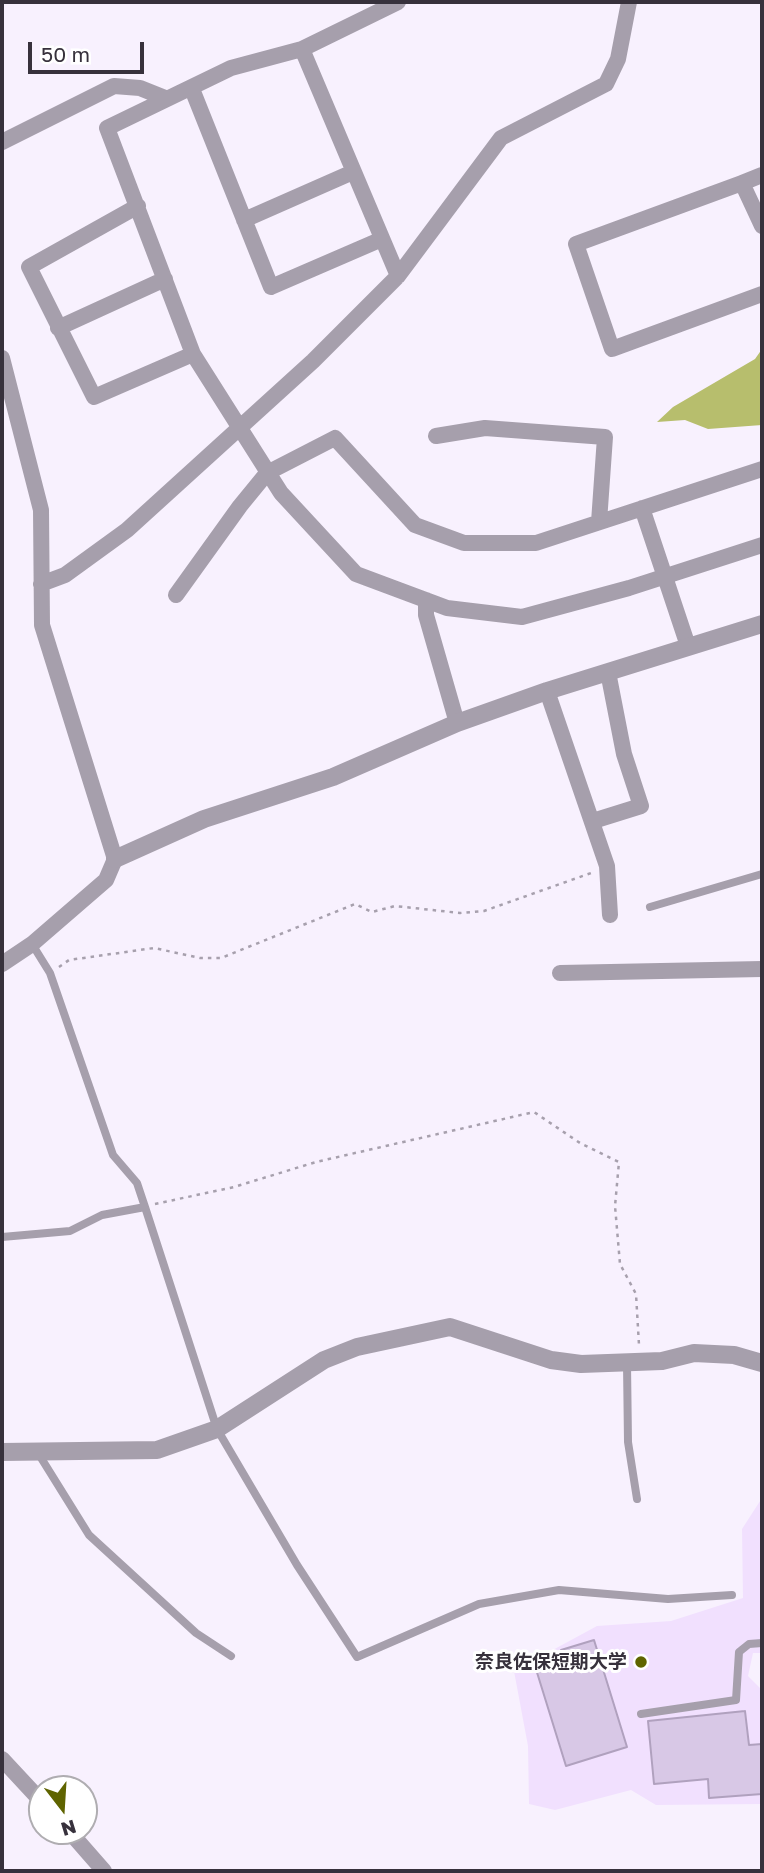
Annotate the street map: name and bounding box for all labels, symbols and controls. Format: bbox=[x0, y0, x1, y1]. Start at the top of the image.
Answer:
scale bar bbox=[32, 28, 147, 72]
text: 50 m bbox=[41, 41, 90, 67]
place label: 奈良佐保短期大学 bbox=[475, 1651, 627, 1673]
marker: 奈良佐保短期大学 bbox=[633, 1654, 649, 1670]
north arrow bbox=[28, 1775, 98, 1845]
text: N bbox=[58, 1816, 79, 1842]

